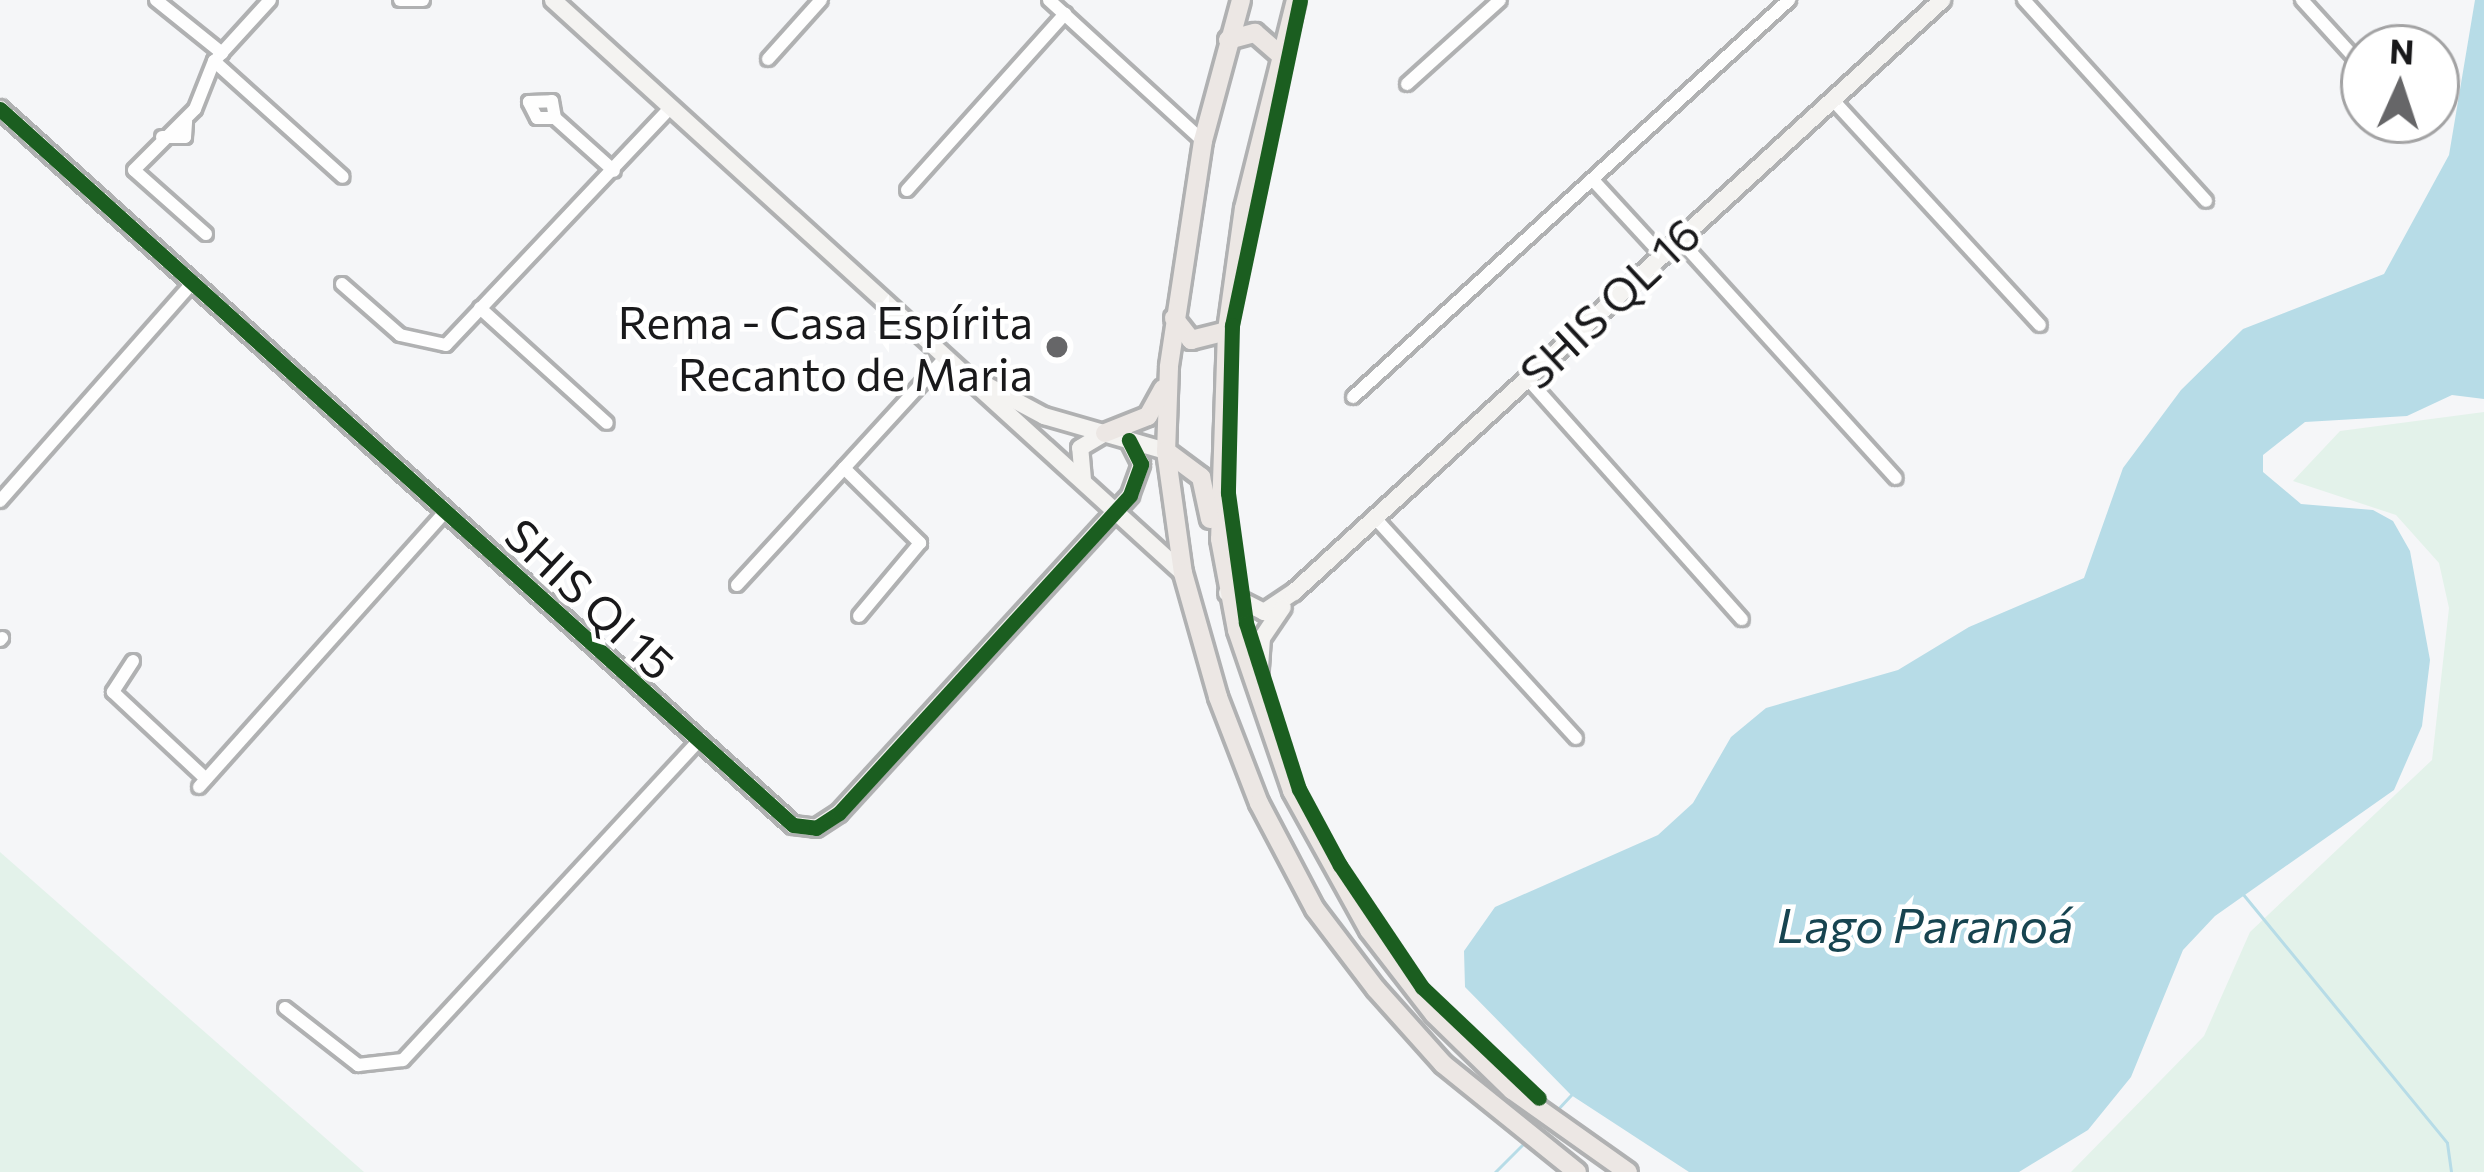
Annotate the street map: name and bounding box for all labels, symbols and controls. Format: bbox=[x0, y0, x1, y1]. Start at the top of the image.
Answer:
north arrow bbox=[2340, 24, 2460, 144]
text: N bbox=[2388, 29, 2415, 72]
street label: SHIS QL 16 bbox=[1508, 205, 1710, 399]
place label: Rema - Casa Espírita Recanto de Maria bbox=[618, 294, 1033, 400]
marker: Rema - Casa Espírita Recanto de Maria bbox=[1044, 334, 1070, 360]
street label: SHIS QI 15 bbox=[496, 506, 686, 690]
water label: Lago Paranoá bbox=[1777, 895, 2073, 953]

